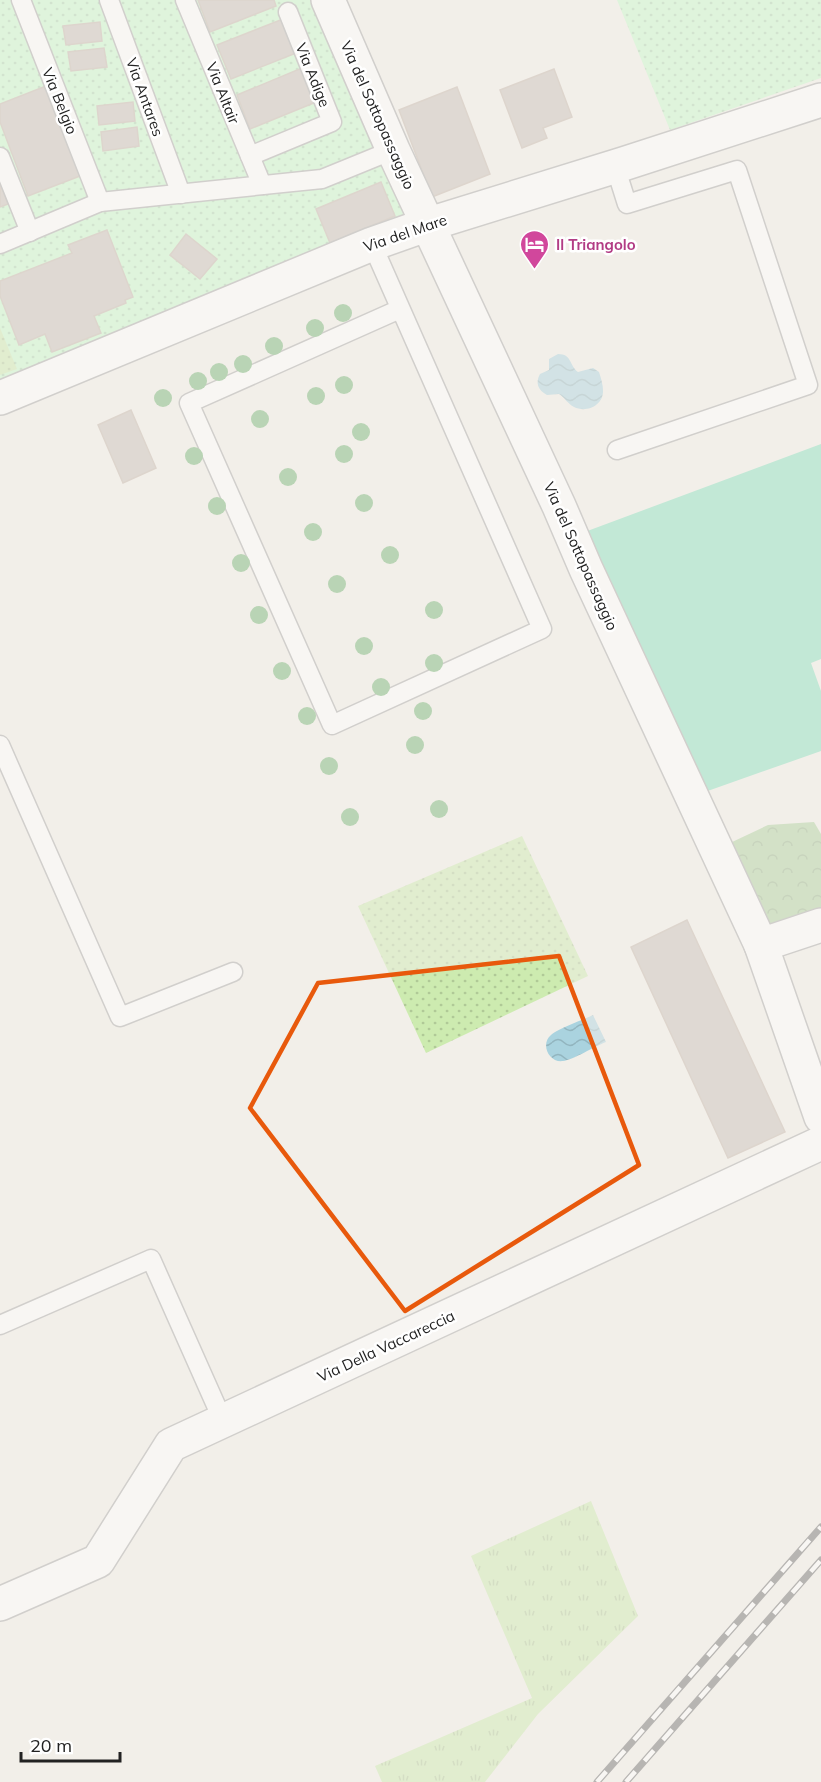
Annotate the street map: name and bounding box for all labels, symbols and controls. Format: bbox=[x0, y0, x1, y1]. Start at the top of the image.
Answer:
street label: Via del Sottopassaggio bbox=[337, 38, 419, 192]
street label: Via Adige bbox=[292, 40, 334, 110]
street label: Via Antares bbox=[122, 55, 168, 139]
street label: Via Altair bbox=[202, 59, 244, 127]
street label: Via Belgio bbox=[38, 65, 82, 137]
street label: Via del Mare bbox=[361, 210, 449, 256]
hotel icon: Il Triangolo bbox=[519, 228, 551, 270]
place label: Il Triangolo bbox=[556, 235, 636, 254]
street label: Via del Sottopassaggio bbox=[540, 479, 622, 633]
street label: Via Della Vaccareccia bbox=[314, 1306, 458, 1386]
scale bar bbox=[21, 1725, 120, 1763]
text: 20 m bbox=[30, 1734, 72, 1757]

